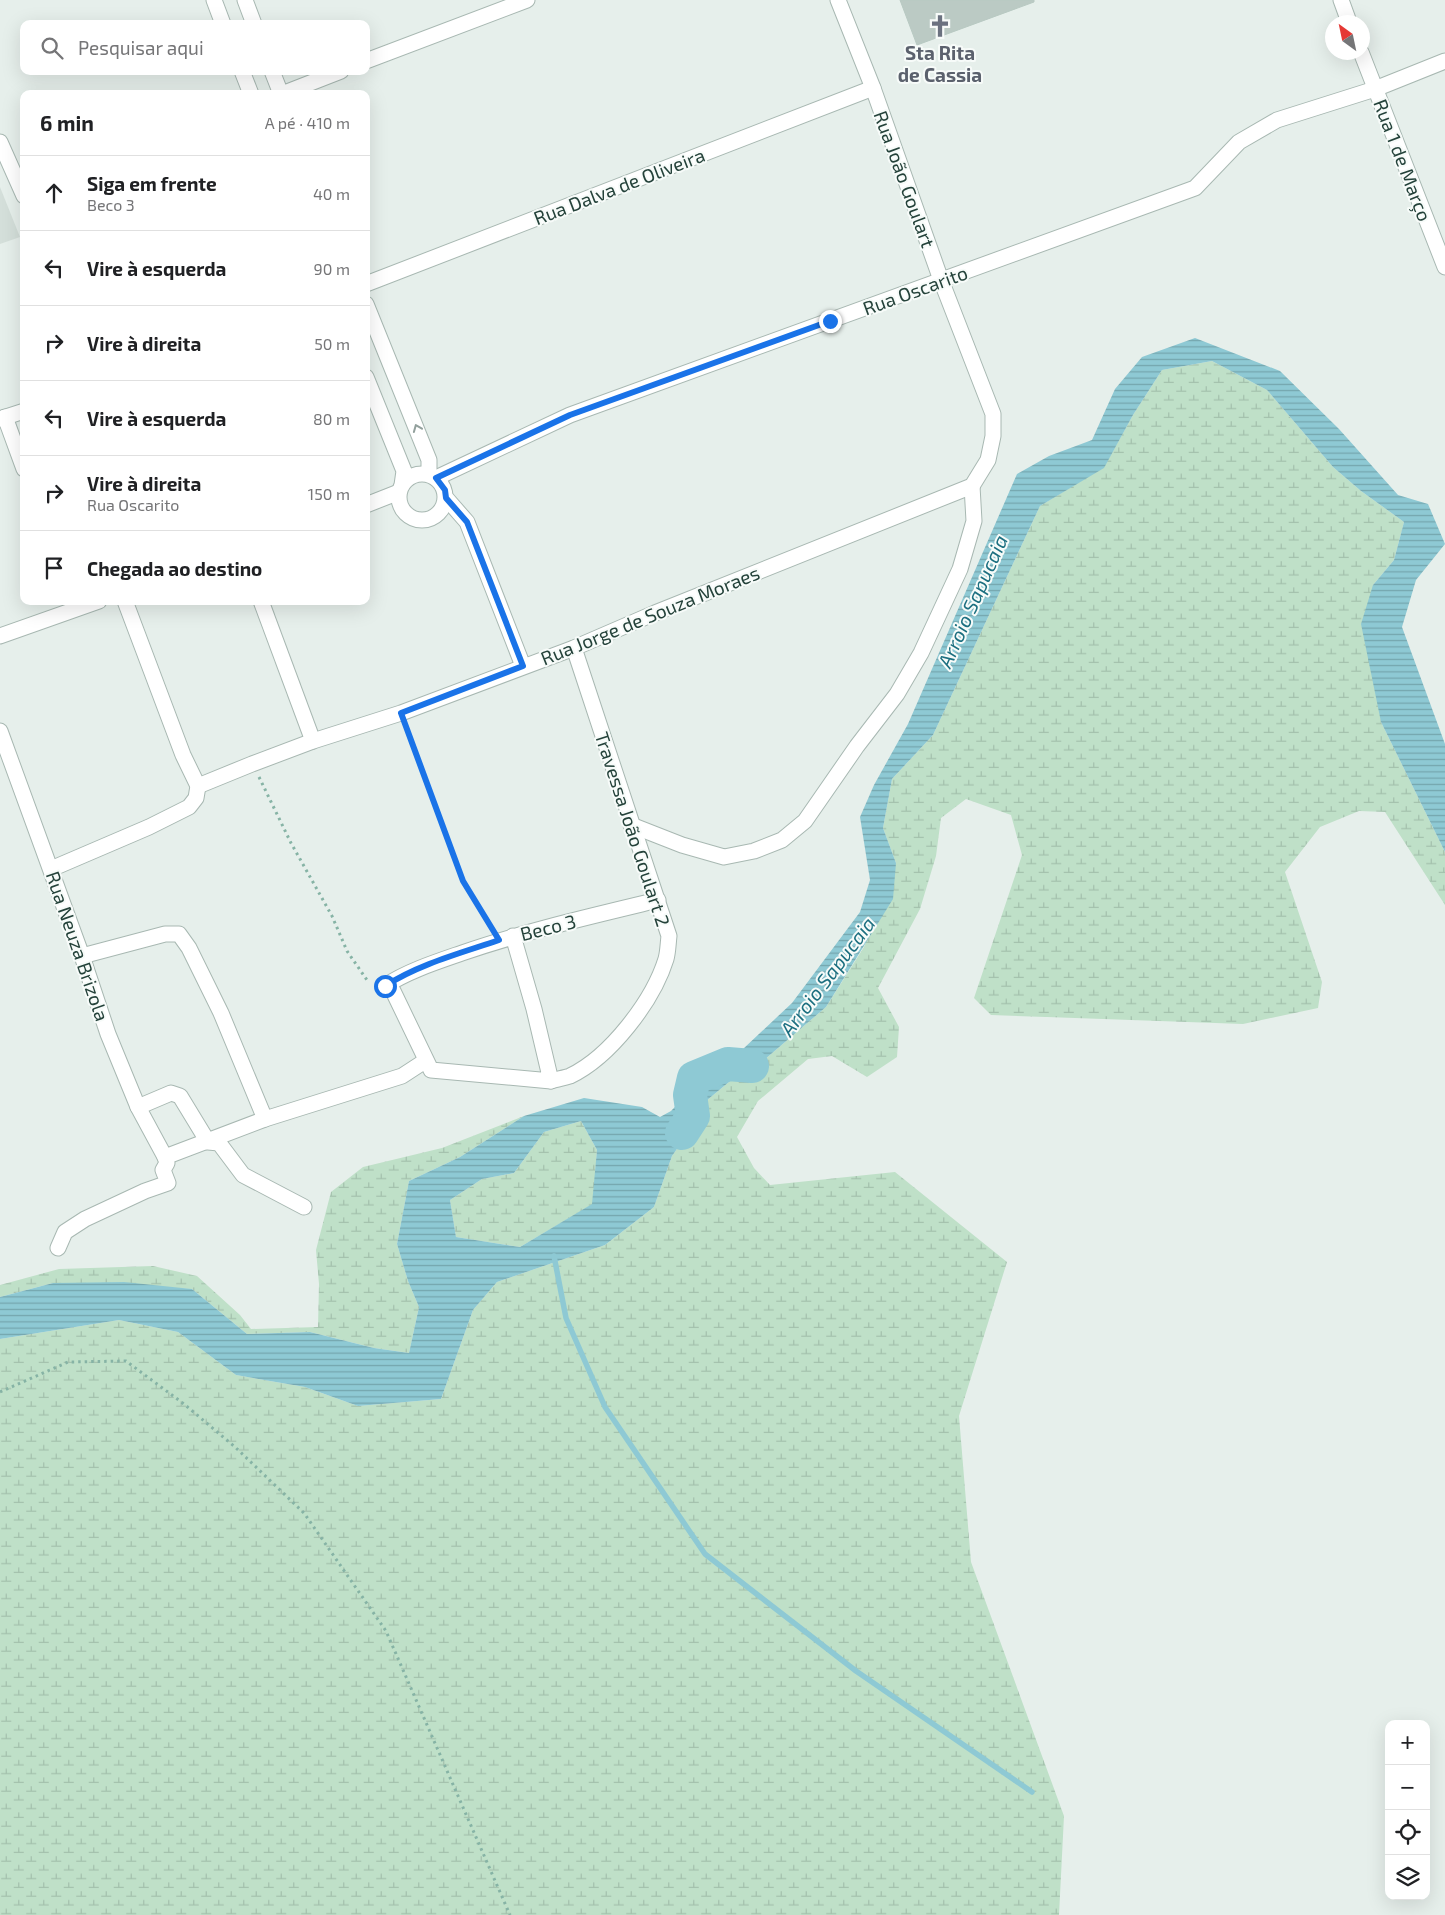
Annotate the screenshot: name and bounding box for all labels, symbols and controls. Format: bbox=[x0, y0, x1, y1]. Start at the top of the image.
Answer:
church icon: Sta Rita de Cassia bbox=[927, 13, 953, 39]
north arrow bbox=[1325, 15, 1370, 60]
search box bbox=[20, 20, 370, 75]
icon: search bbox=[38, 34, 66, 62]
text: Pesquisar aqui bbox=[78, 36, 204, 59]
place label: Sta Rita de Cassia bbox=[898, 41, 982, 86]
street label: Rua 1 de Março bbox=[1368, 96, 1437, 225]
street label: Rua João Goulart bbox=[870, 107, 940, 251]
text: 6 min bbox=[40, 110, 94, 135]
text: A pé · 410 m bbox=[265, 113, 350, 132]
street label: Rua Dalva de Oliveira bbox=[530, 143, 708, 229]
text: Siga em frente bbox=[87, 172, 217, 195]
icon: ahead bbox=[40, 179, 68, 207]
text: 40 m bbox=[313, 184, 350, 203]
text: Beco 3 bbox=[87, 195, 135, 214]
icon: left bbox=[40, 254, 68, 282]
text: Vire à esquerda bbox=[87, 257, 226, 280]
text: 90 m bbox=[314, 259, 350, 278]
street label: Rua Oscarito bbox=[860, 260, 970, 320]
route end bbox=[819, 310, 842, 333]
icon: right bbox=[40, 329, 68, 357]
text: Vire à direita bbox=[87, 332, 201, 355]
text: 50 m bbox=[314, 334, 350, 353]
icon: left bbox=[40, 404, 68, 432]
text: Vire à esquerda bbox=[87, 407, 226, 430]
text: 80 m bbox=[313, 409, 350, 428]
one-way arrow bbox=[412, 424, 423, 433]
text: Vire à direita bbox=[87, 472, 201, 495]
icon: right bbox=[40, 479, 68, 507]
text: 150 m bbox=[308, 484, 350, 503]
text: Rua Oscarito bbox=[87, 495, 179, 514]
water label: Arroio Sapucaia bbox=[932, 531, 1012, 672]
icon: arrive bbox=[40, 554, 68, 582]
text: Chegada ao destino bbox=[87, 557, 262, 580]
street label: Rua Jorge de Souza Moraes bbox=[537, 561, 763, 669]
street label: Travessa João Goulart 2 bbox=[591, 729, 675, 929]
street label: Rua Neuza Brizola bbox=[42, 868, 114, 1024]
street label: Beco 3 bbox=[518, 909, 578, 945]
water label: Arroio Sapucaia bbox=[774, 912, 880, 1041]
route start bbox=[374, 975, 397, 998]
map controls bbox=[1385, 1720, 1430, 1900]
button: + bbox=[1385, 1720, 1430, 1765]
button: − bbox=[1385, 1765, 1430, 1810]
button: locate bbox=[1385, 1810, 1430, 1855]
button: layers bbox=[1385, 1855, 1430, 1900]

